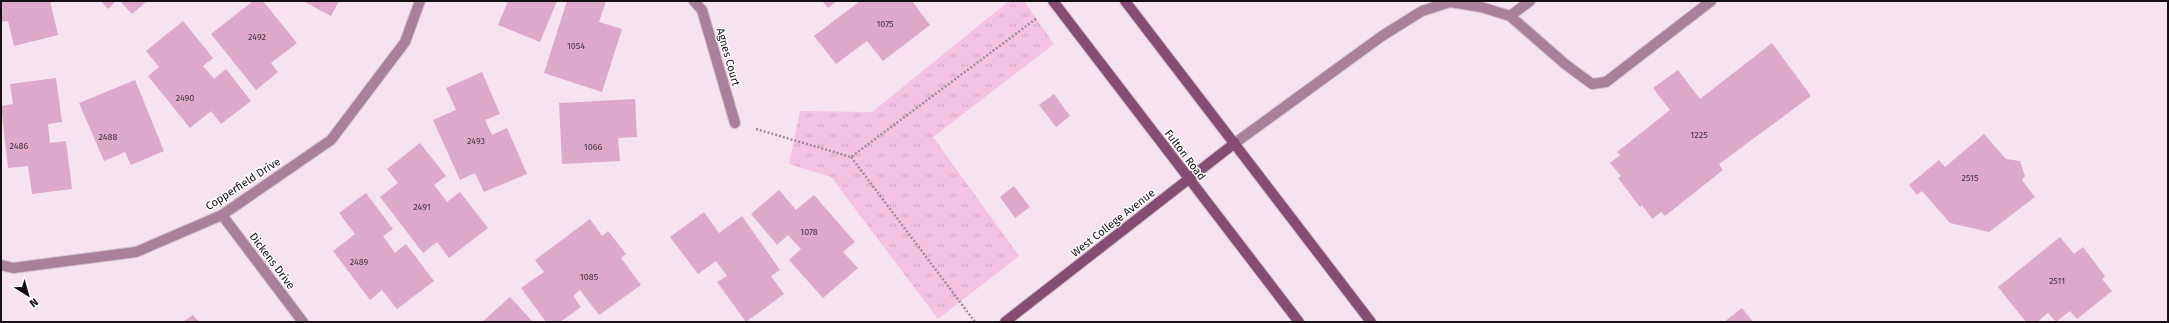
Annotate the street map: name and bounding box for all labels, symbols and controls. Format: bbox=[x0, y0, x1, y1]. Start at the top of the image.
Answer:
house number: 1075 bbox=[876, 19, 894, 29]
street label: Agnes Court bbox=[714, 27, 742, 87]
house number: 2492 bbox=[248, 32, 266, 42]
house number: 1054 bbox=[567, 41, 585, 51]
house number: 2490 bbox=[176, 93, 194, 103]
street label: Fulton Road bbox=[1162, 127, 1208, 183]
house number: 1225 bbox=[1690, 130, 1708, 140]
house number: 2488 bbox=[99, 132, 117, 142]
house number: 2493 bbox=[467, 136, 485, 146]
house number: 2486 bbox=[10, 141, 29, 151]
house number: 1066 bbox=[584, 142, 602, 152]
street label: Copperfield Drive bbox=[203, 155, 283, 213]
house number: 2515 bbox=[1962, 173, 1979, 183]
street label: West College Avenue bbox=[1069, 186, 1157, 260]
house number: 2491 bbox=[413, 202, 431, 212]
house number: 1078 bbox=[800, 227, 818, 237]
street label: Dickens Drive bbox=[247, 230, 297, 292]
house number: 2489 bbox=[350, 257, 369, 267]
house number: 1085 bbox=[580, 272, 599, 282]
north arrow bbox=[8, 275, 48, 315]
house number: 2511 bbox=[2049, 276, 2065, 286]
text: N bbox=[27, 295, 41, 310]

